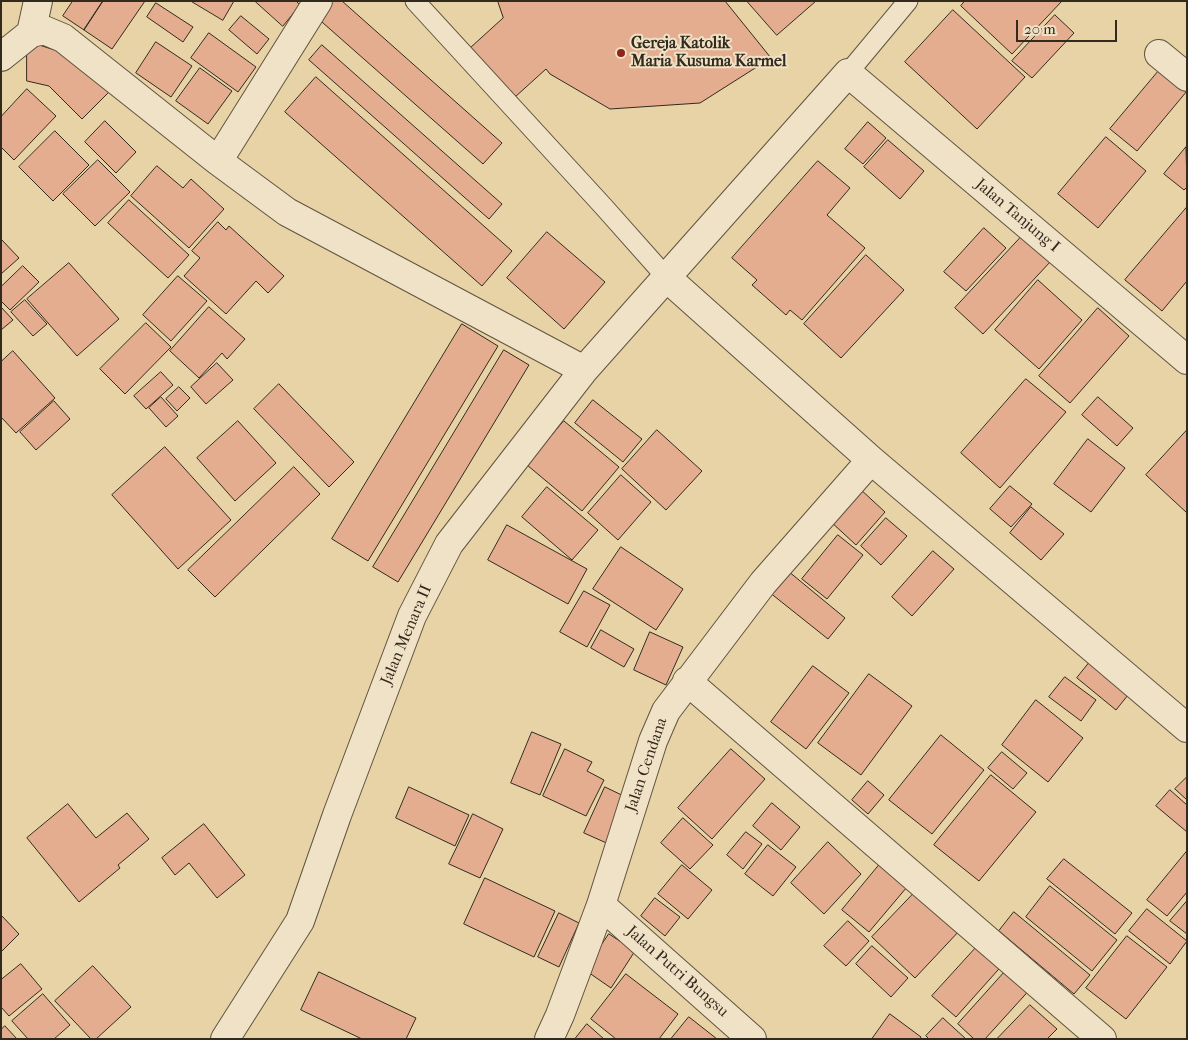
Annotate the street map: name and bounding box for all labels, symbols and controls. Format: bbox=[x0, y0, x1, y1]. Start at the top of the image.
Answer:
scale bar bbox=[1018, 10, 1119, 42]
text: 20 m bbox=[1024, 20, 1056, 38]
place label: Gereja Katolik Maria Kusuma Karmel bbox=[631, 34, 786, 72]
marker: Gereja Katolik Maria Kusuma Karmel bbox=[615, 47, 627, 59]
street label: Jalan Tanjung I bbox=[971, 175, 1063, 257]
street label: Jalan Menara II bbox=[377, 582, 437, 688]
street label: Jalan Cendana bbox=[622, 715, 672, 815]
street label: Jalan Putri Bungsu bbox=[622, 922, 732, 1022]

